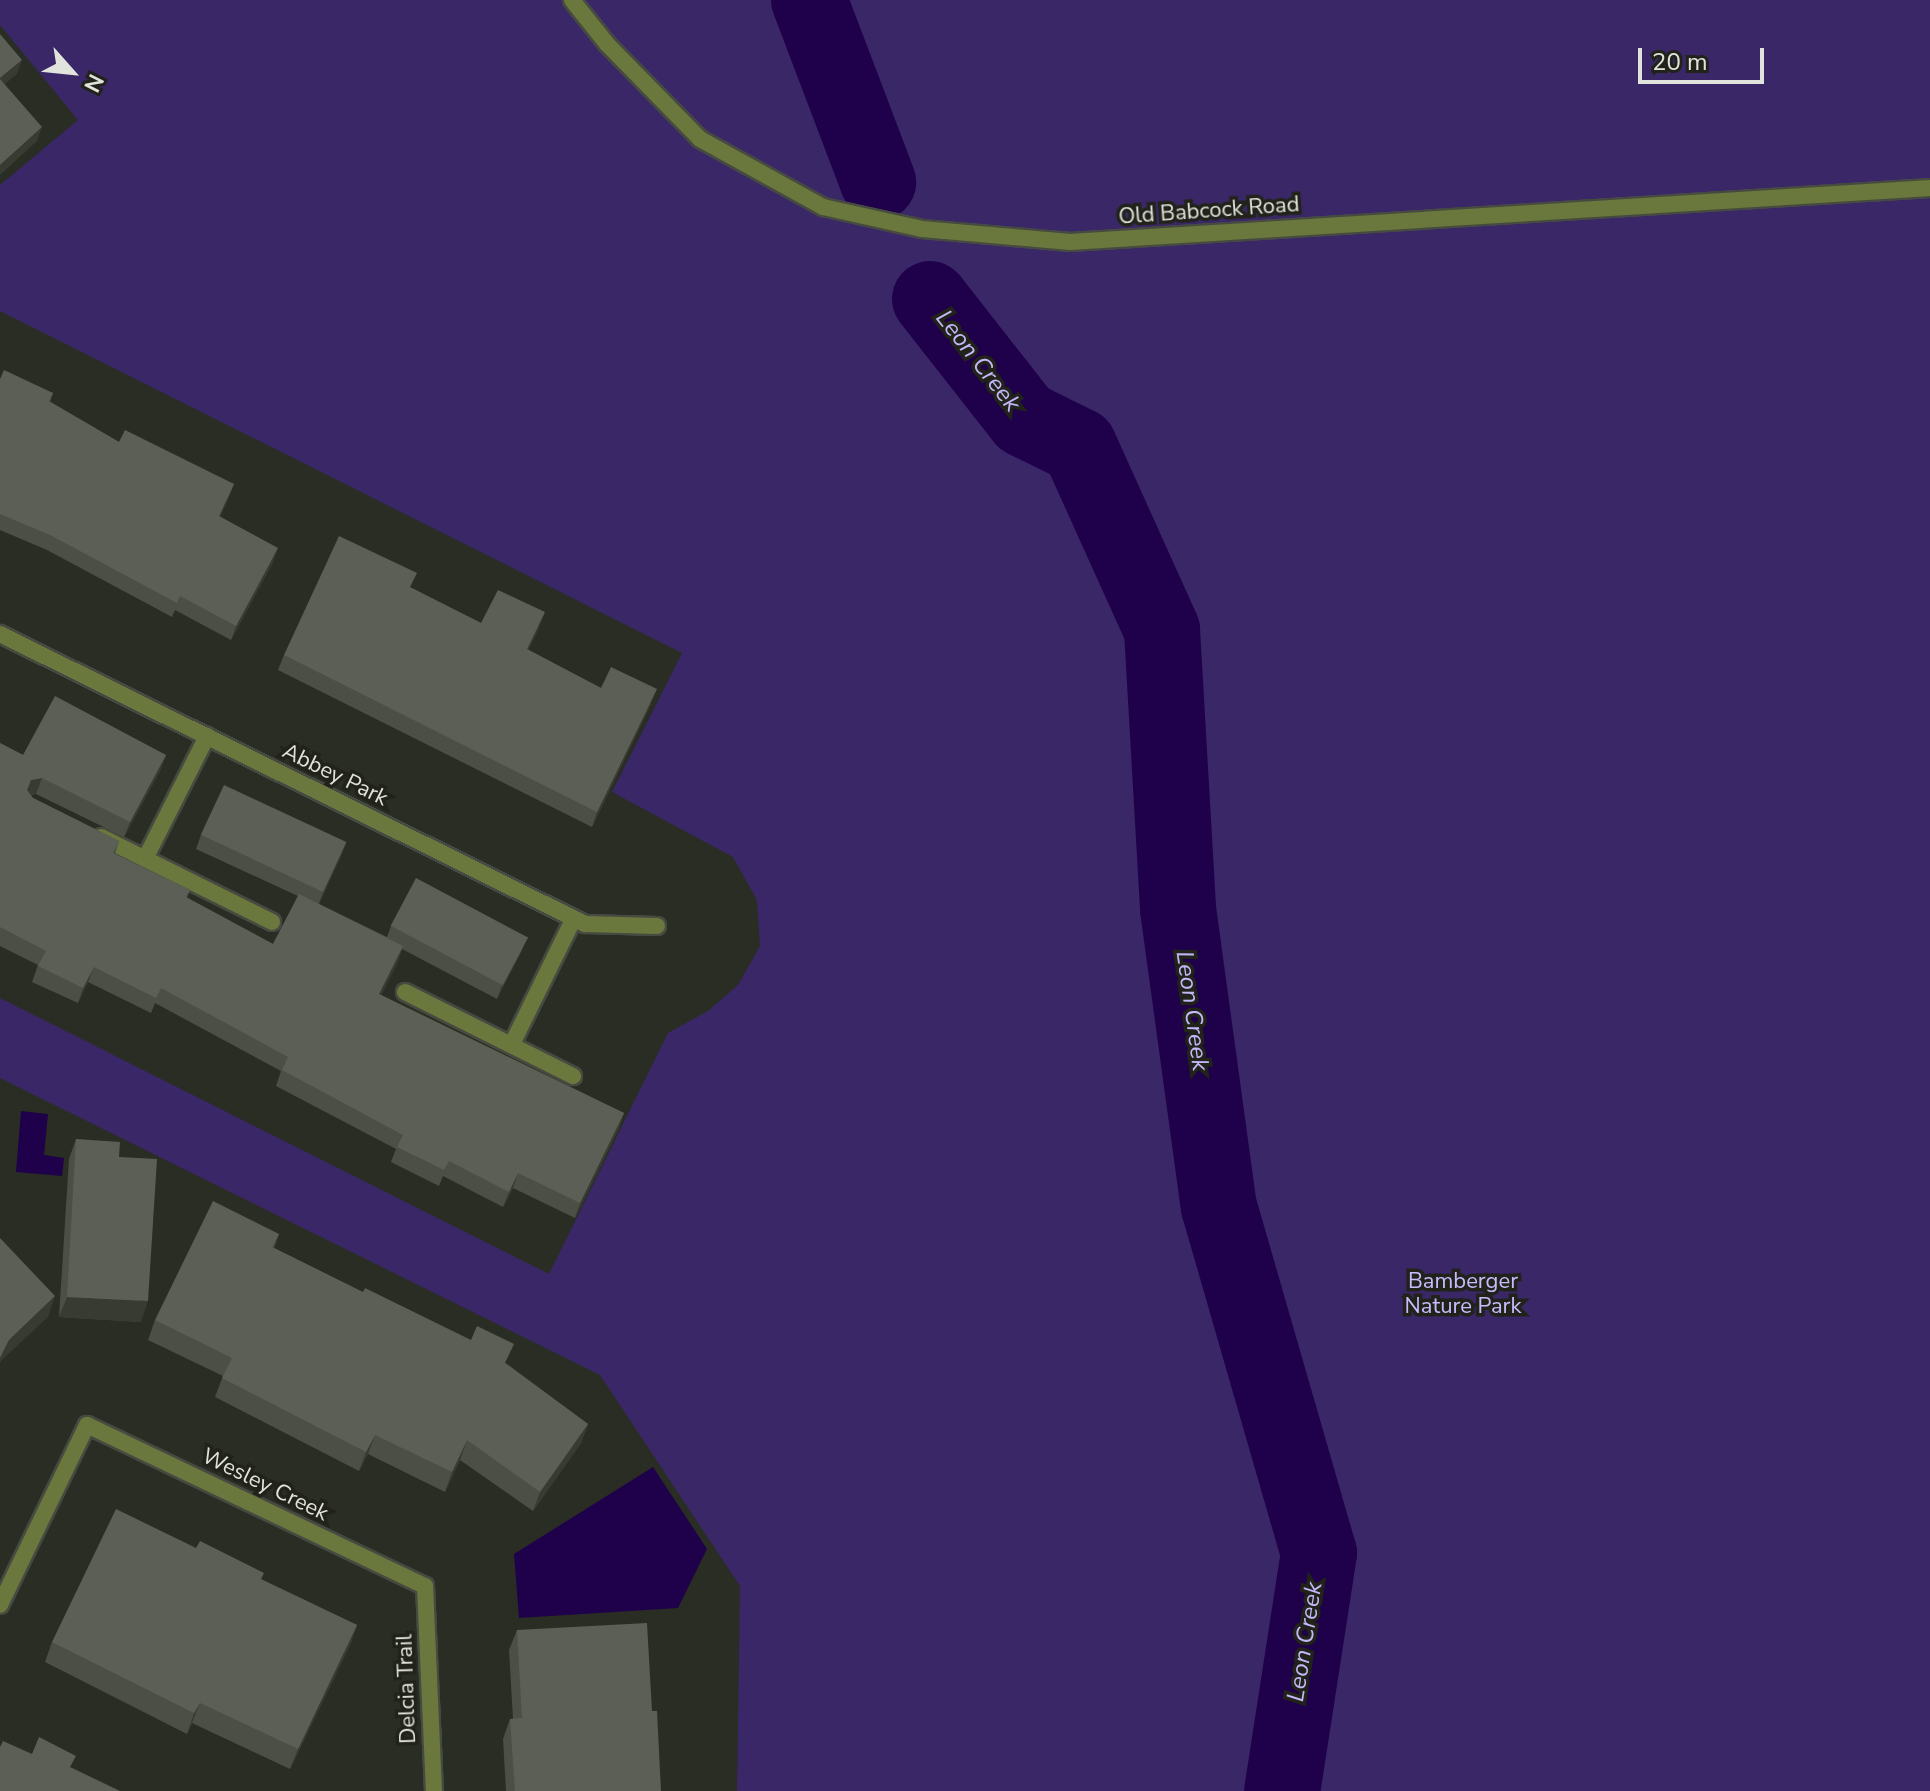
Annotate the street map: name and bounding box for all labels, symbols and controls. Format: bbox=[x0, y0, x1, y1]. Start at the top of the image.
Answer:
north arrow bbox=[32, 32, 112, 112]
scale bar bbox=[1642, 32, 1768, 82]
text: 20 m bbox=[1652, 46, 1708, 78]
text: N bbox=[76, 69, 110, 97]
street label: Old Babcock Road bbox=[1118, 192, 1300, 230]
water label: Leon Creek bbox=[929, 304, 1027, 418]
street label: Abbey Park bbox=[278, 738, 392, 812]
water label: Leon Creek bbox=[1169, 949, 1215, 1073]
park label: Bamberger Nature Park bbox=[1404, 1268, 1522, 1320]
street label: Wesley Creek bbox=[198, 1443, 332, 1527]
water label: Leon Creek bbox=[1281, 1580, 1329, 1704]
street label: Delcia Trail bbox=[392, 1634, 422, 1744]

